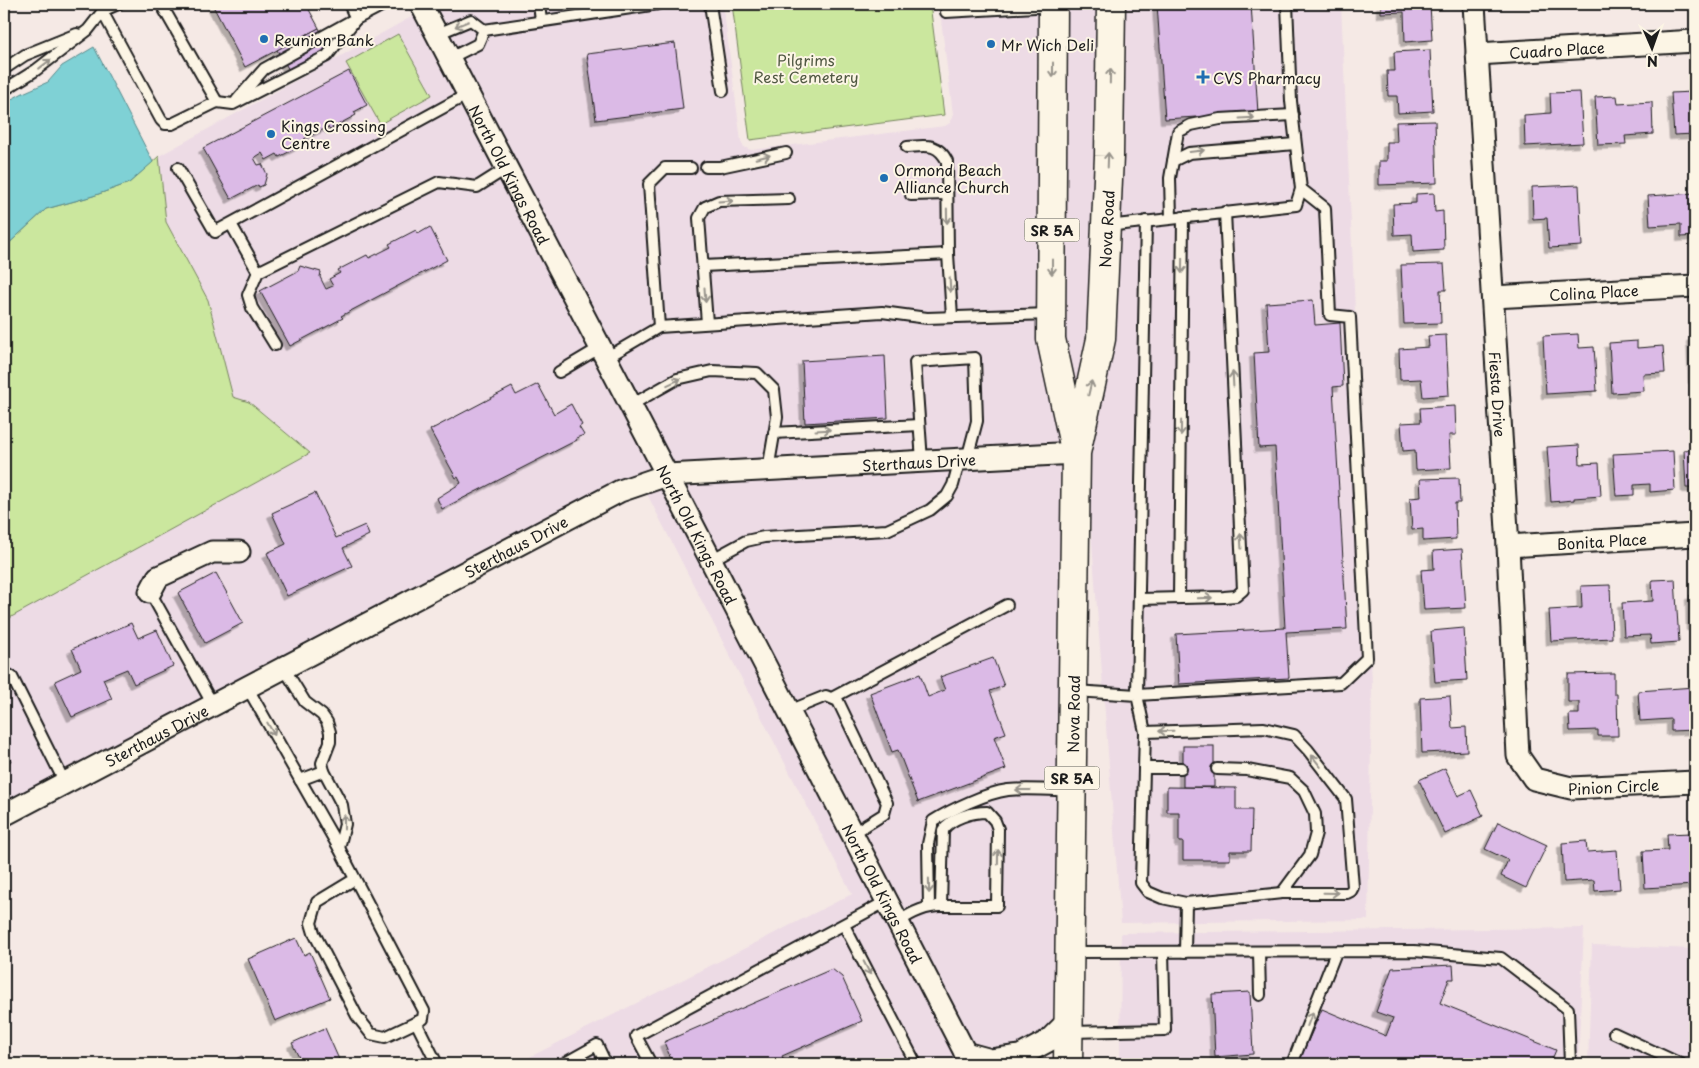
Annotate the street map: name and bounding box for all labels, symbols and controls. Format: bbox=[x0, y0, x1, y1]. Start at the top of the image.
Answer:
one-way arrow bbox=[454, 21, 469, 30]
north arrow bbox=[1626, 22, 1676, 72]
place label: Reunion Bank bbox=[274, 28, 374, 51]
marker: Reunion Bank bbox=[258, 33, 270, 45]
place label: Mr Wich Deli bbox=[1001, 33, 1094, 56]
street label: Cuadro Place bbox=[1508, 35, 1605, 64]
marker: Mr Wich Deli bbox=[985, 38, 997, 50]
park label: Pilgrims Rest Cemetery bbox=[753, 48, 859, 88]
text: N bbox=[1647, 51, 1658, 72]
one-way arrow bbox=[38, 58, 51, 69]
one-way arrow bbox=[1048, 62, 1058, 78]
place label: CVS Pharmacy bbox=[1213, 66, 1321, 89]
one-way arrow bbox=[1105, 68, 1115, 84]
marker: CVS Pharmacy bbox=[1197, 71, 1209, 83]
street label: North Old Kings Road bbox=[464, 100, 556, 248]
one-way arrow bbox=[1239, 113, 1255, 122]
place label: Kings Crossing Centre bbox=[281, 114, 386, 154]
marker: Kings Crossing Centre bbox=[265, 128, 277, 140]
one-way arrow bbox=[1189, 146, 1205, 156]
one-way arrow bbox=[755, 152, 771, 161]
one-way arrow bbox=[1104, 152, 1113, 168]
place label: Ormond Beach Alliance Church bbox=[894, 158, 1009, 198]
marker: Ormond Beach Alliance Church bbox=[878, 172, 890, 184]
street label: Nova Road bbox=[1093, 189, 1119, 268]
one-way arrow bbox=[718, 197, 734, 206]
one-way arrow bbox=[943, 208, 952, 224]
road number: SR 5A bbox=[1024, 218, 1080, 242]
one-way arrow bbox=[1177, 257, 1187, 273]
one-way arrow bbox=[1047, 259, 1057, 275]
one-way arrow bbox=[945, 277, 954, 293]
street label: Colina Place bbox=[1549, 278, 1639, 305]
one-way arrow bbox=[700, 286, 710, 302]
street label: Fiesta Drive bbox=[1484, 351, 1513, 438]
one-way arrow bbox=[1228, 371, 1238, 387]
one-way arrow bbox=[666, 377, 681, 386]
one-way arrow bbox=[1086, 381, 1095, 397]
one-way arrow bbox=[1176, 420, 1186, 436]
one-way arrow bbox=[814, 426, 830, 435]
street label: Sterthaus Drive bbox=[861, 447, 976, 476]
street label: North Old Kings Road bbox=[652, 460, 743, 608]
street label: Sterthaus Drive bbox=[460, 509, 571, 583]
street label: Bonita Place bbox=[1556, 526, 1648, 555]
one-way arrow bbox=[1236, 533, 1245, 549]
one-way arrow bbox=[1197, 593, 1213, 602]
street label: Nova Road bbox=[1061, 675, 1085, 753]
street label: Sterthaus Drive bbox=[100, 698, 212, 772]
one-way arrow bbox=[266, 722, 276, 737]
one-way arrow bbox=[1158, 727, 1174, 736]
one-way arrow bbox=[1311, 754, 1322, 767]
road number: SR 5A bbox=[1044, 766, 1100, 790]
street label: Pinion Circle bbox=[1567, 772, 1660, 800]
one-way arrow bbox=[1015, 785, 1032, 795]
one-way arrow bbox=[339, 815, 348, 831]
street label: North Old Kings Road bbox=[837, 819, 929, 967]
one-way arrow bbox=[993, 850, 1003, 866]
one-way arrow bbox=[924, 878, 934, 894]
one-way arrow bbox=[1322, 888, 1338, 898]
one-way arrow bbox=[862, 961, 872, 976]
one-way arrow bbox=[1305, 1012, 1315, 1027]

